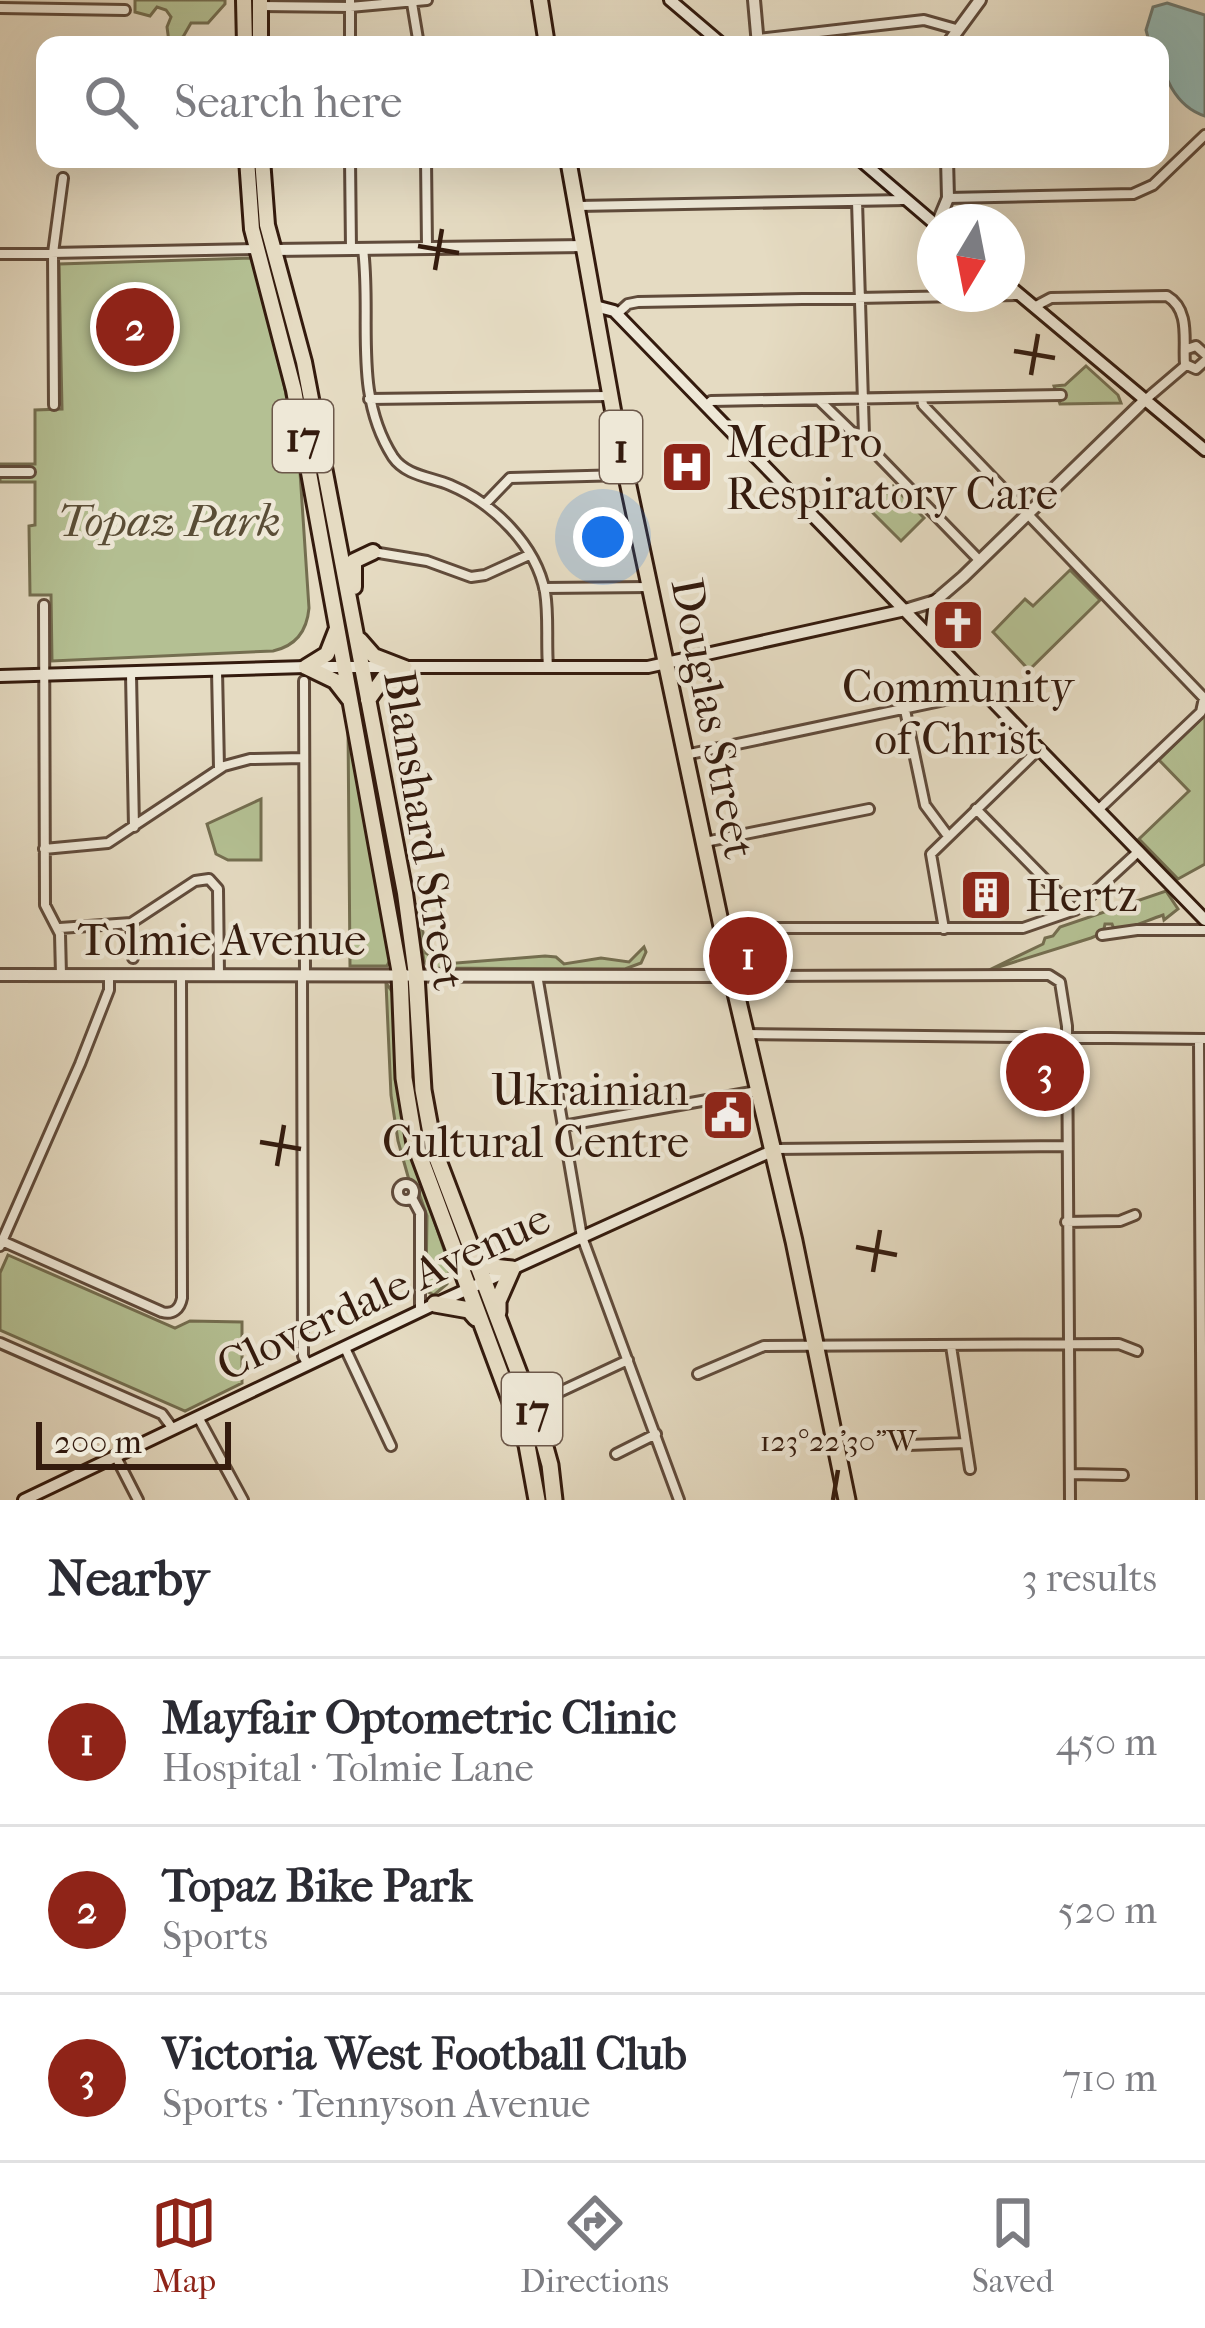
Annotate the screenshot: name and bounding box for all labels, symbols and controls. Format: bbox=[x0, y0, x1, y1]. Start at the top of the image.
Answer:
search box bbox=[36, 36, 1169, 168]
icon: search bbox=[78, 69, 144, 135]
text: Search here bbox=[174, 76, 402, 129]
north arrow bbox=[917, 204, 1025, 312]
pin: 2 bbox=[96, 282, 174, 372]
road number: 17 bbox=[273, 400, 333, 472]
road number: 1 bbox=[600, 411, 642, 483]
place label: MedPro Respiratory Care bbox=[726, 416, 1058, 521]
hospital icon: MedPro Respiratory Care bbox=[659, 439, 715, 495]
park label: Topaz Park bbox=[57, 495, 281, 548]
your location bbox=[573, 507, 633, 567]
street label: Douglas Street bbox=[659, 574, 766, 863]
church icon: Community of Christ bbox=[930, 597, 986, 653]
place label: Community of Christ bbox=[842, 661, 1076, 766]
street label: Blanshard Street bbox=[372, 667, 475, 994]
building icon: Hertz bbox=[958, 867, 1014, 923]
place label: Hertz bbox=[1025, 870, 1138, 923]
pin: 1 bbox=[709, 911, 787, 1001]
street label: Tolmie Avenue bbox=[78, 914, 366, 967]
pin: 3 bbox=[1006, 1027, 1084, 1117]
place label: Ukrainian Cultural Centre bbox=[382, 1064, 689, 1169]
public building icon: Ukrainian Cultural Centre bbox=[700, 1087, 756, 1143]
street label: Cloverdale Avenue bbox=[209, 1192, 559, 1393]
road number: 17 bbox=[502, 1373, 562, 1445]
scale bar bbox=[36, 1416, 231, 1469]
text: 200 m bbox=[54, 1423, 142, 1462]
text: 123°22'30"W bbox=[760, 1424, 918, 1459]
text: Nearby bbox=[48, 1548, 209, 1608]
text: 3 results bbox=[1022, 1555, 1157, 1601]
text: Mayfair Optometric Clinic bbox=[162, 1692, 676, 1745]
text: 1 bbox=[80, 1719, 94, 1765]
text: 450 m bbox=[1056, 1719, 1157, 1765]
text: Hospital · Tolmie Lane bbox=[162, 1745, 534, 1791]
text: Topaz Bike Park bbox=[162, 1860, 472, 1913]
text: 2 bbox=[77, 1887, 97, 1933]
text: 520 m bbox=[1058, 1887, 1157, 1933]
text: Sports bbox=[162, 1913, 268, 1959]
text: Victoria West Football Club bbox=[162, 2028, 687, 2081]
text: 3 bbox=[79, 2055, 95, 2101]
text: 710 m bbox=[1062, 2055, 1157, 2101]
text: Sports · Tennyson Avenue bbox=[162, 2081, 590, 2127]
tab: Map bbox=[151, 2190, 217, 2301]
tab: Directions bbox=[520, 2190, 669, 2301]
tab: Saved bbox=[972, 2190, 1054, 2301]

